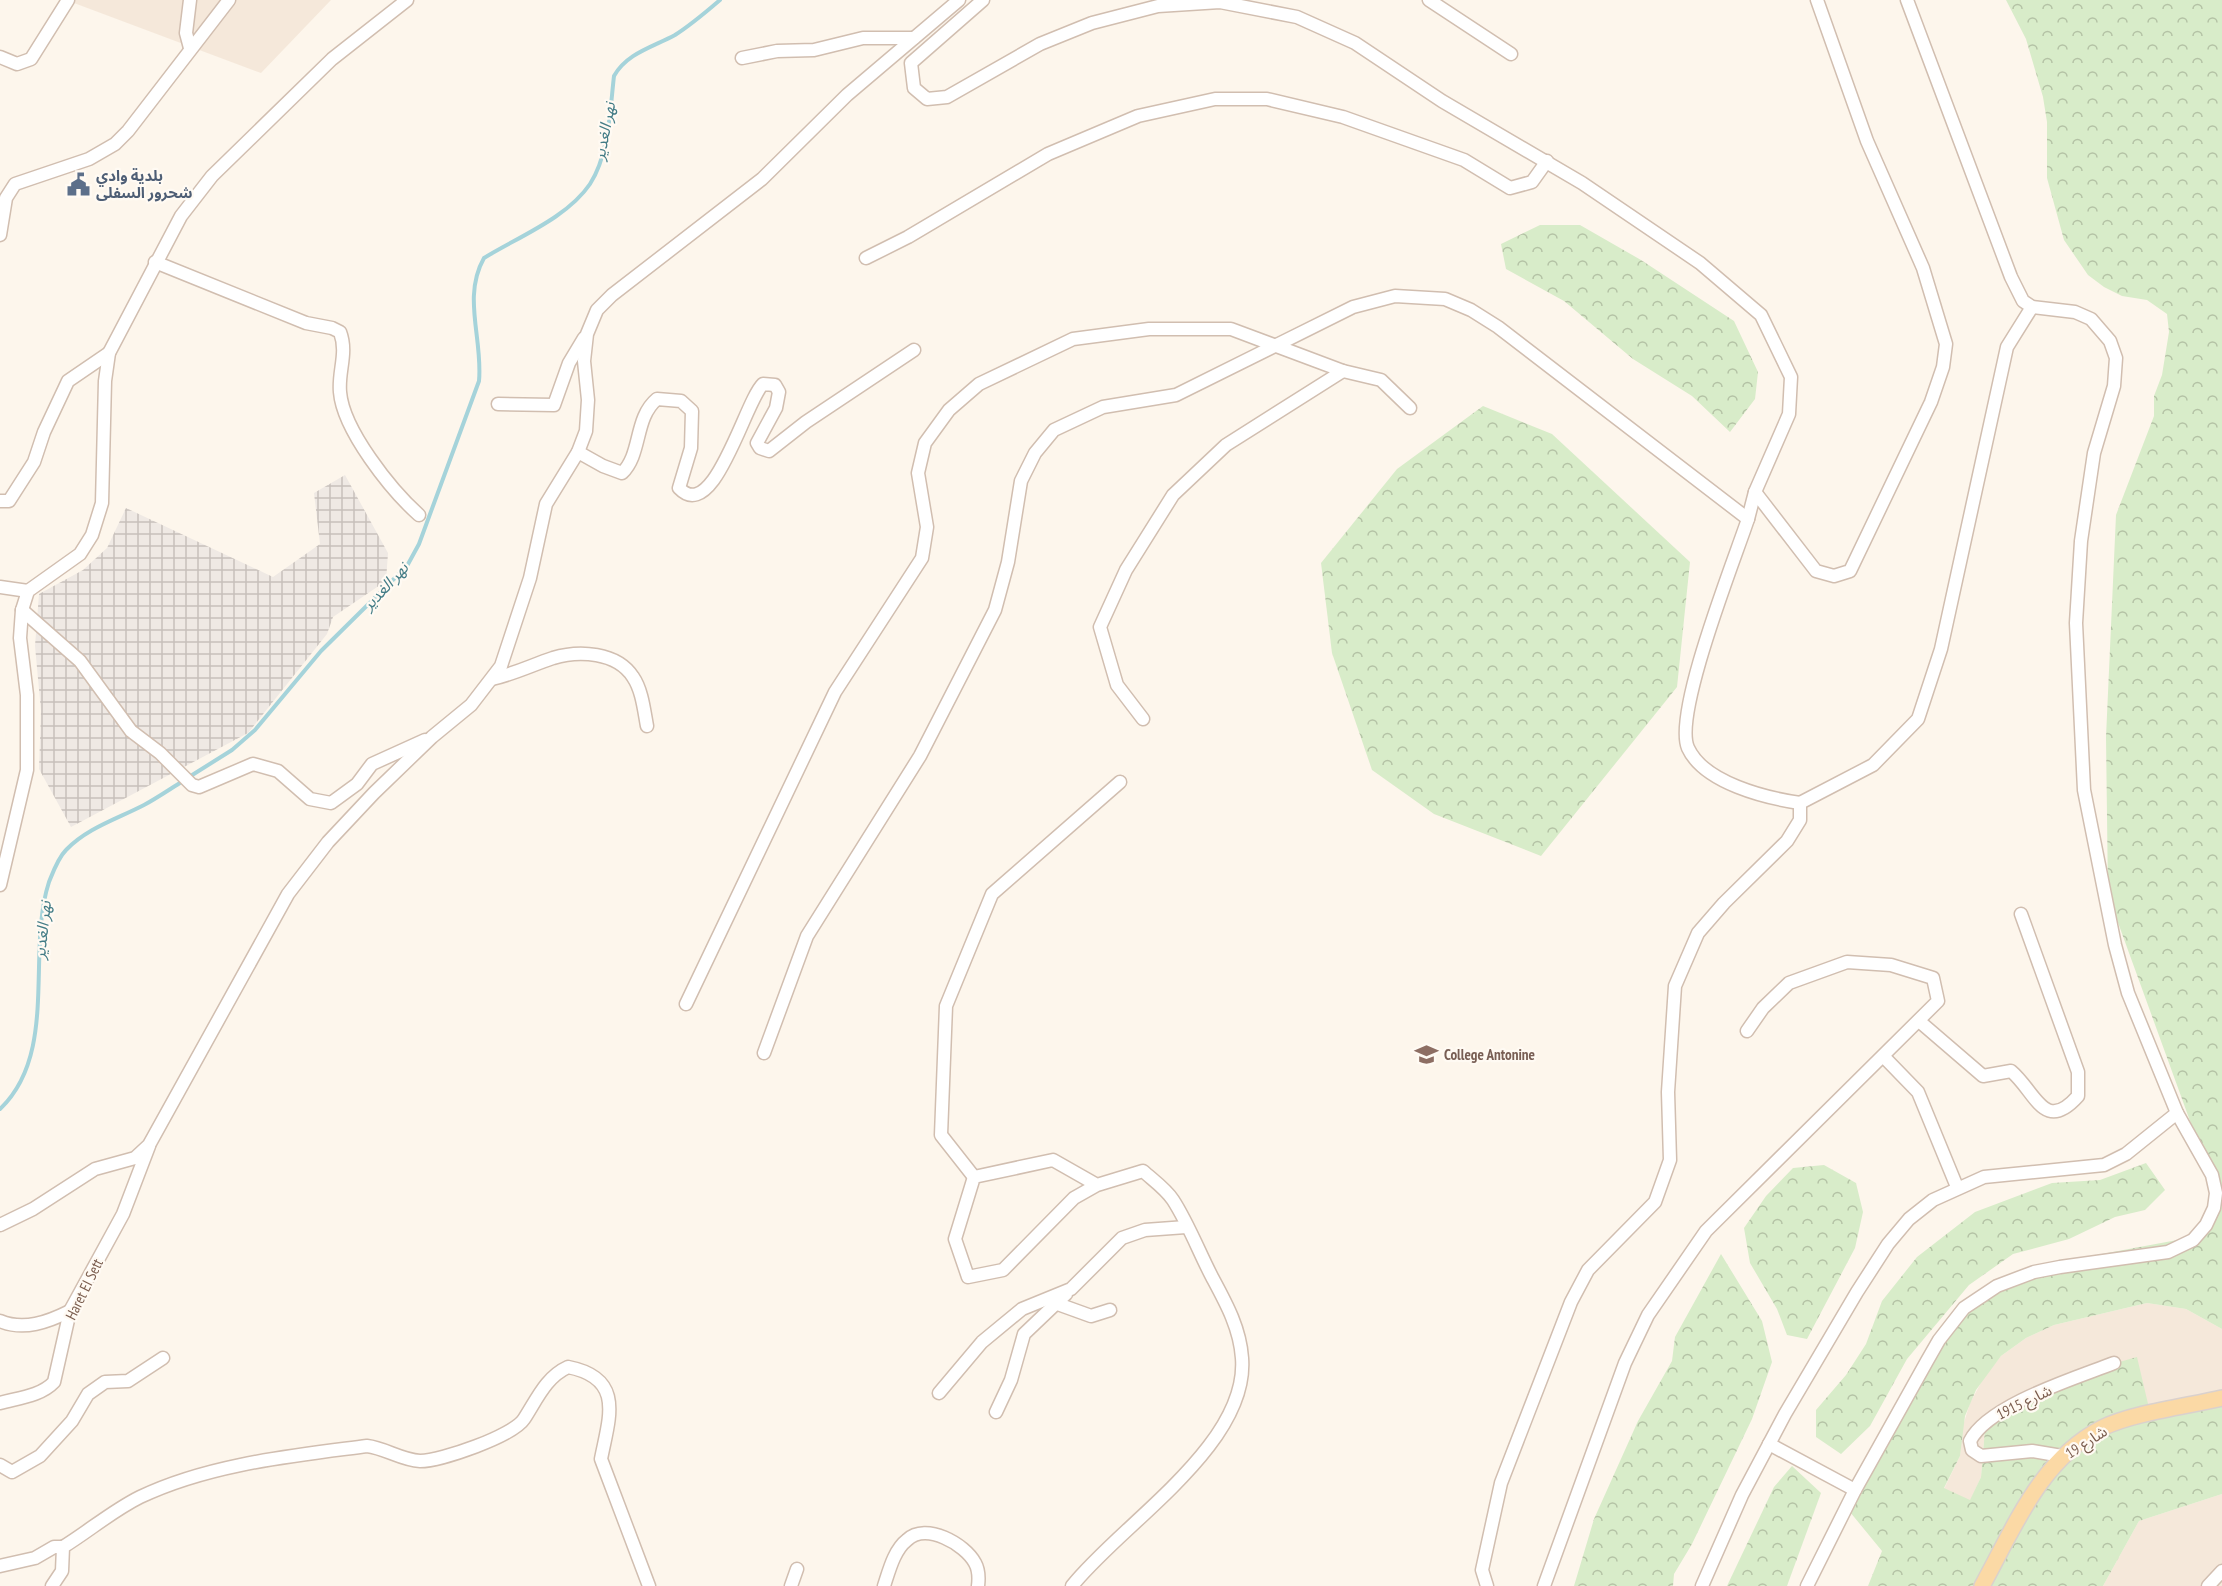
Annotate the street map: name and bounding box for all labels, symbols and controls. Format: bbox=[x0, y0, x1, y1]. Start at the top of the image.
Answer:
water label: نهر الغدير bbox=[588, 99, 620, 163]
place label: بلدية وادي شحرور السفلى bbox=[96, 166, 192, 202]
public building icon: بلدية وادي شحرور السفلى bbox=[65, 171, 91, 197]
water label: نهر الغدير bbox=[357, 557, 413, 616]
water label: نهر الغدير bbox=[29, 899, 55, 962]
school or university icon: College Antonine bbox=[1413, 1041, 1439, 1067]
place label: College Antonine bbox=[1444, 1045, 1535, 1064]
street label: Haret EI Sett bbox=[61, 1255, 107, 1323]
street label: شارع 1915 bbox=[1993, 1380, 2056, 1426]
street label: شارع 19 bbox=[2062, 1421, 2112, 1465]

